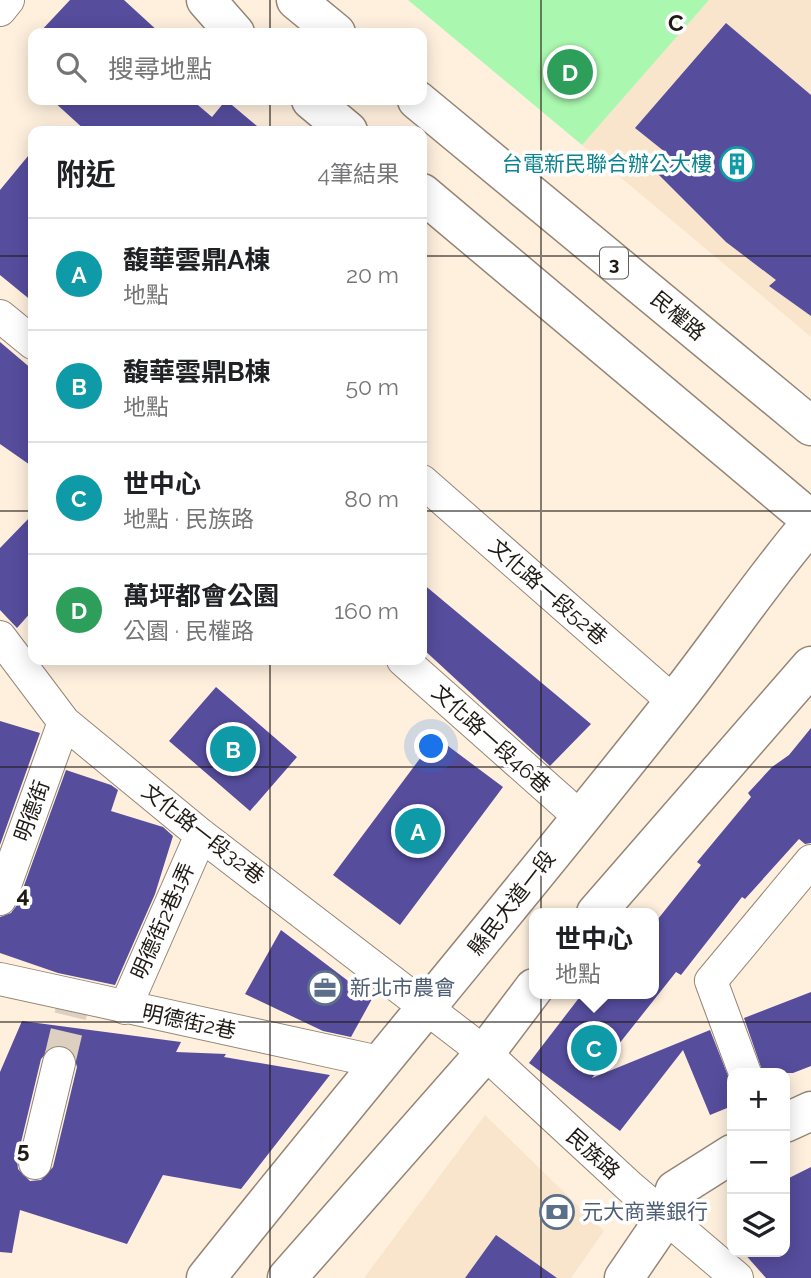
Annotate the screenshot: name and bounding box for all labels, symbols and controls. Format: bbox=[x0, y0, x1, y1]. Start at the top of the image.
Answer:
text: C bbox=[668, 9, 684, 36]
search box bbox=[28, 28, 427, 105]
pin: D bbox=[547, 46, 593, 98]
icon: search bbox=[52, 48, 90, 86]
text: 搜尋地點 bbox=[108, 54, 212, 84]
building icon: 台電新民聯合辦公大樓 bbox=[718, 145, 756, 183]
place label: 台電新民聯合辦公大樓 bbox=[502, 151, 712, 176]
text: 附近 bbox=[56, 157, 116, 192]
text: 4筆結果 bbox=[317, 160, 399, 187]
text: 馥華雲鼎A棟 bbox=[123, 245, 270, 275]
road number: 3 bbox=[600, 247, 628, 278]
text: A bbox=[71, 261, 87, 288]
text: 20 m bbox=[346, 261, 399, 288]
text: 地點 bbox=[123, 281, 169, 308]
street label: 民權路 bbox=[646, 286, 710, 345]
text: 馥華雲鼎B棟 bbox=[123, 357, 271, 387]
text: B bbox=[71, 373, 87, 400]
text: 50 m bbox=[345, 373, 399, 400]
text: 地點 bbox=[123, 393, 169, 420]
text: 世中心 bbox=[123, 469, 201, 499]
text: C bbox=[71, 485, 87, 512]
text: 80 m bbox=[344, 485, 399, 512]
text: 地點 · 民族路 bbox=[123, 505, 254, 532]
street label: 文化路一段52巷 bbox=[484, 534, 613, 650]
text: 萬坪都會公園 bbox=[123, 581, 279, 611]
text: D bbox=[71, 597, 87, 624]
text: 160 m bbox=[334, 597, 399, 624]
text: 公園 · 民權路 bbox=[123, 617, 254, 644]
street label: 文化路一段46巷 bbox=[427, 679, 555, 798]
pin: B bbox=[210, 723, 256, 775]
your location bbox=[414, 729, 448, 763]
street label: 明德街 bbox=[9, 777, 54, 845]
street label: 文化路一段32巷 bbox=[137, 778, 269, 889]
pin: A bbox=[395, 805, 441, 857]
street label: 縣民大道一段 bbox=[463, 845, 560, 960]
street label: 明德街2巷1弄 bbox=[126, 859, 199, 983]
text: 4 bbox=[16, 881, 30, 908]
popup bbox=[529, 908, 659, 999]
text: 世中心 bbox=[555, 924, 633, 954]
text: 地點 bbox=[555, 960, 601, 987]
office icon: 新北市農會 bbox=[306, 969, 344, 1007]
place label: 新北市農會 bbox=[350, 975, 455, 1000]
street label: 明德街2巷 bbox=[140, 999, 238, 1044]
pin: C bbox=[571, 1022, 617, 1074]
map controls bbox=[727, 1068, 790, 1257]
button: + bbox=[727, 1068, 790, 1131]
street label: 民族路 bbox=[562, 1123, 625, 1184]
button: − bbox=[727, 1131, 790, 1194]
text: 5 bbox=[17, 1136, 30, 1163]
bank icon: 元大商業銀行 bbox=[538, 1193, 576, 1231]
button: layers bbox=[727, 1194, 790, 1257]
place label: 元大商業銀行 bbox=[582, 1199, 708, 1224]

